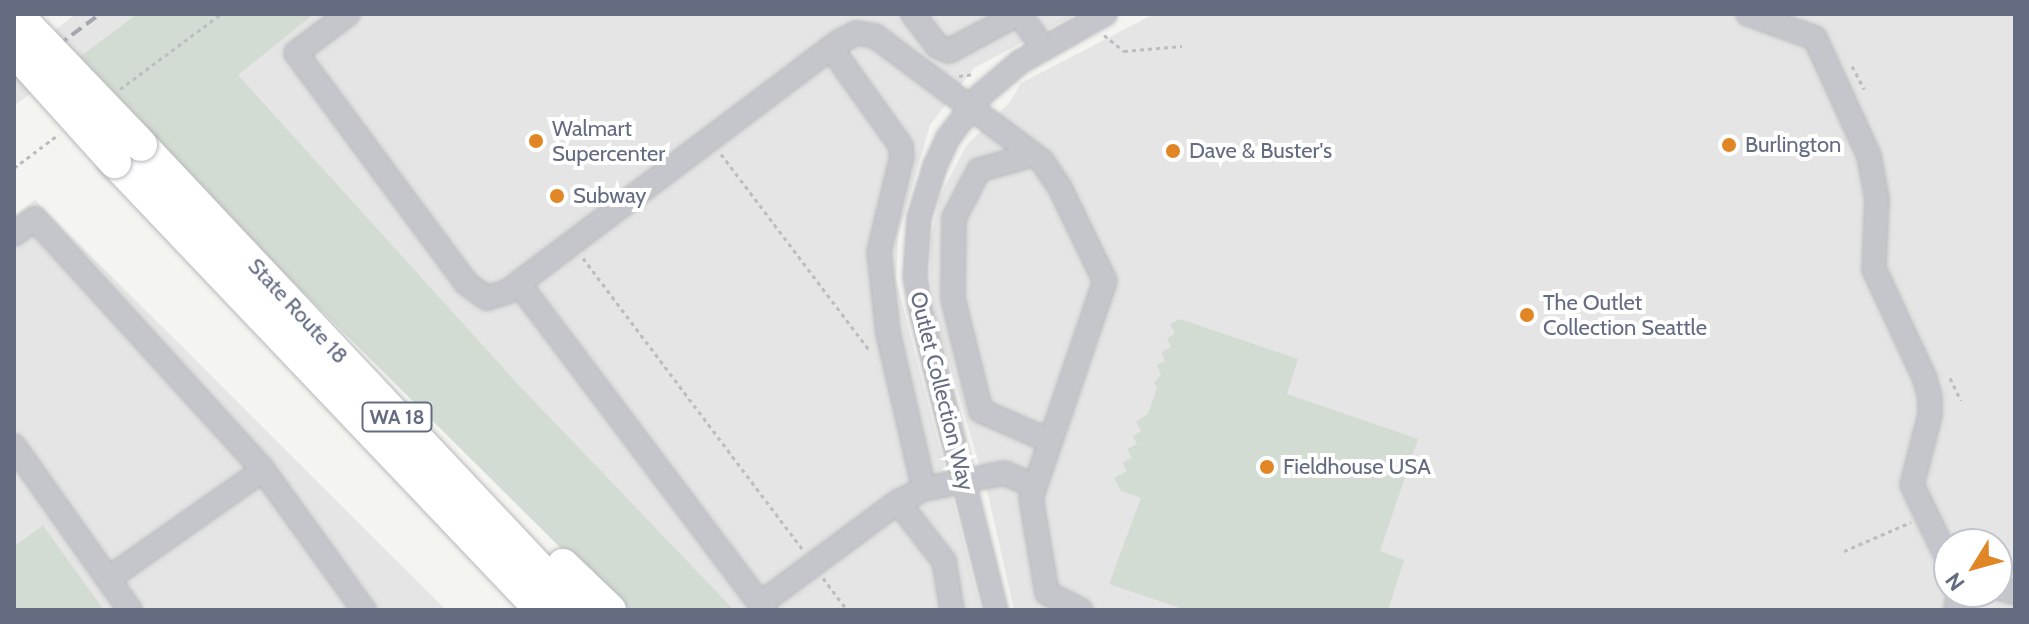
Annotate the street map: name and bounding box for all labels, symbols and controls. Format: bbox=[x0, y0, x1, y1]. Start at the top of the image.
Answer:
place label: Walmart Supercenter bbox=[552, 115, 665, 166]
marker: Walmart Supercenter bbox=[527, 132, 545, 150]
place label: Burlington bbox=[1745, 132, 1841, 158]
marker: Burlington bbox=[1720, 136, 1738, 154]
place label: Dave & Buster's bbox=[1189, 138, 1332, 164]
marker: Dave & Buster's bbox=[1164, 142, 1182, 160]
place label: Subway bbox=[573, 183, 646, 209]
marker: Subway bbox=[548, 187, 566, 205]
street label: State Route 18 bbox=[243, 253, 353, 369]
street label: Outlet Collection Way bbox=[905, 289, 979, 493]
place label: The Outlet Collection Seattle bbox=[1543, 289, 1707, 340]
marker: The Outlet Collection Seattle bbox=[1518, 306, 1536, 324]
road number: WA 18 bbox=[361, 401, 433, 433]
place label: Fieldhouse USA bbox=[1283, 454, 1431, 480]
marker: Fieldhouse USA bbox=[1258, 458, 1276, 476]
north arrow bbox=[1933, 528, 2013, 608]
text: N bbox=[1940, 567, 1970, 596]

